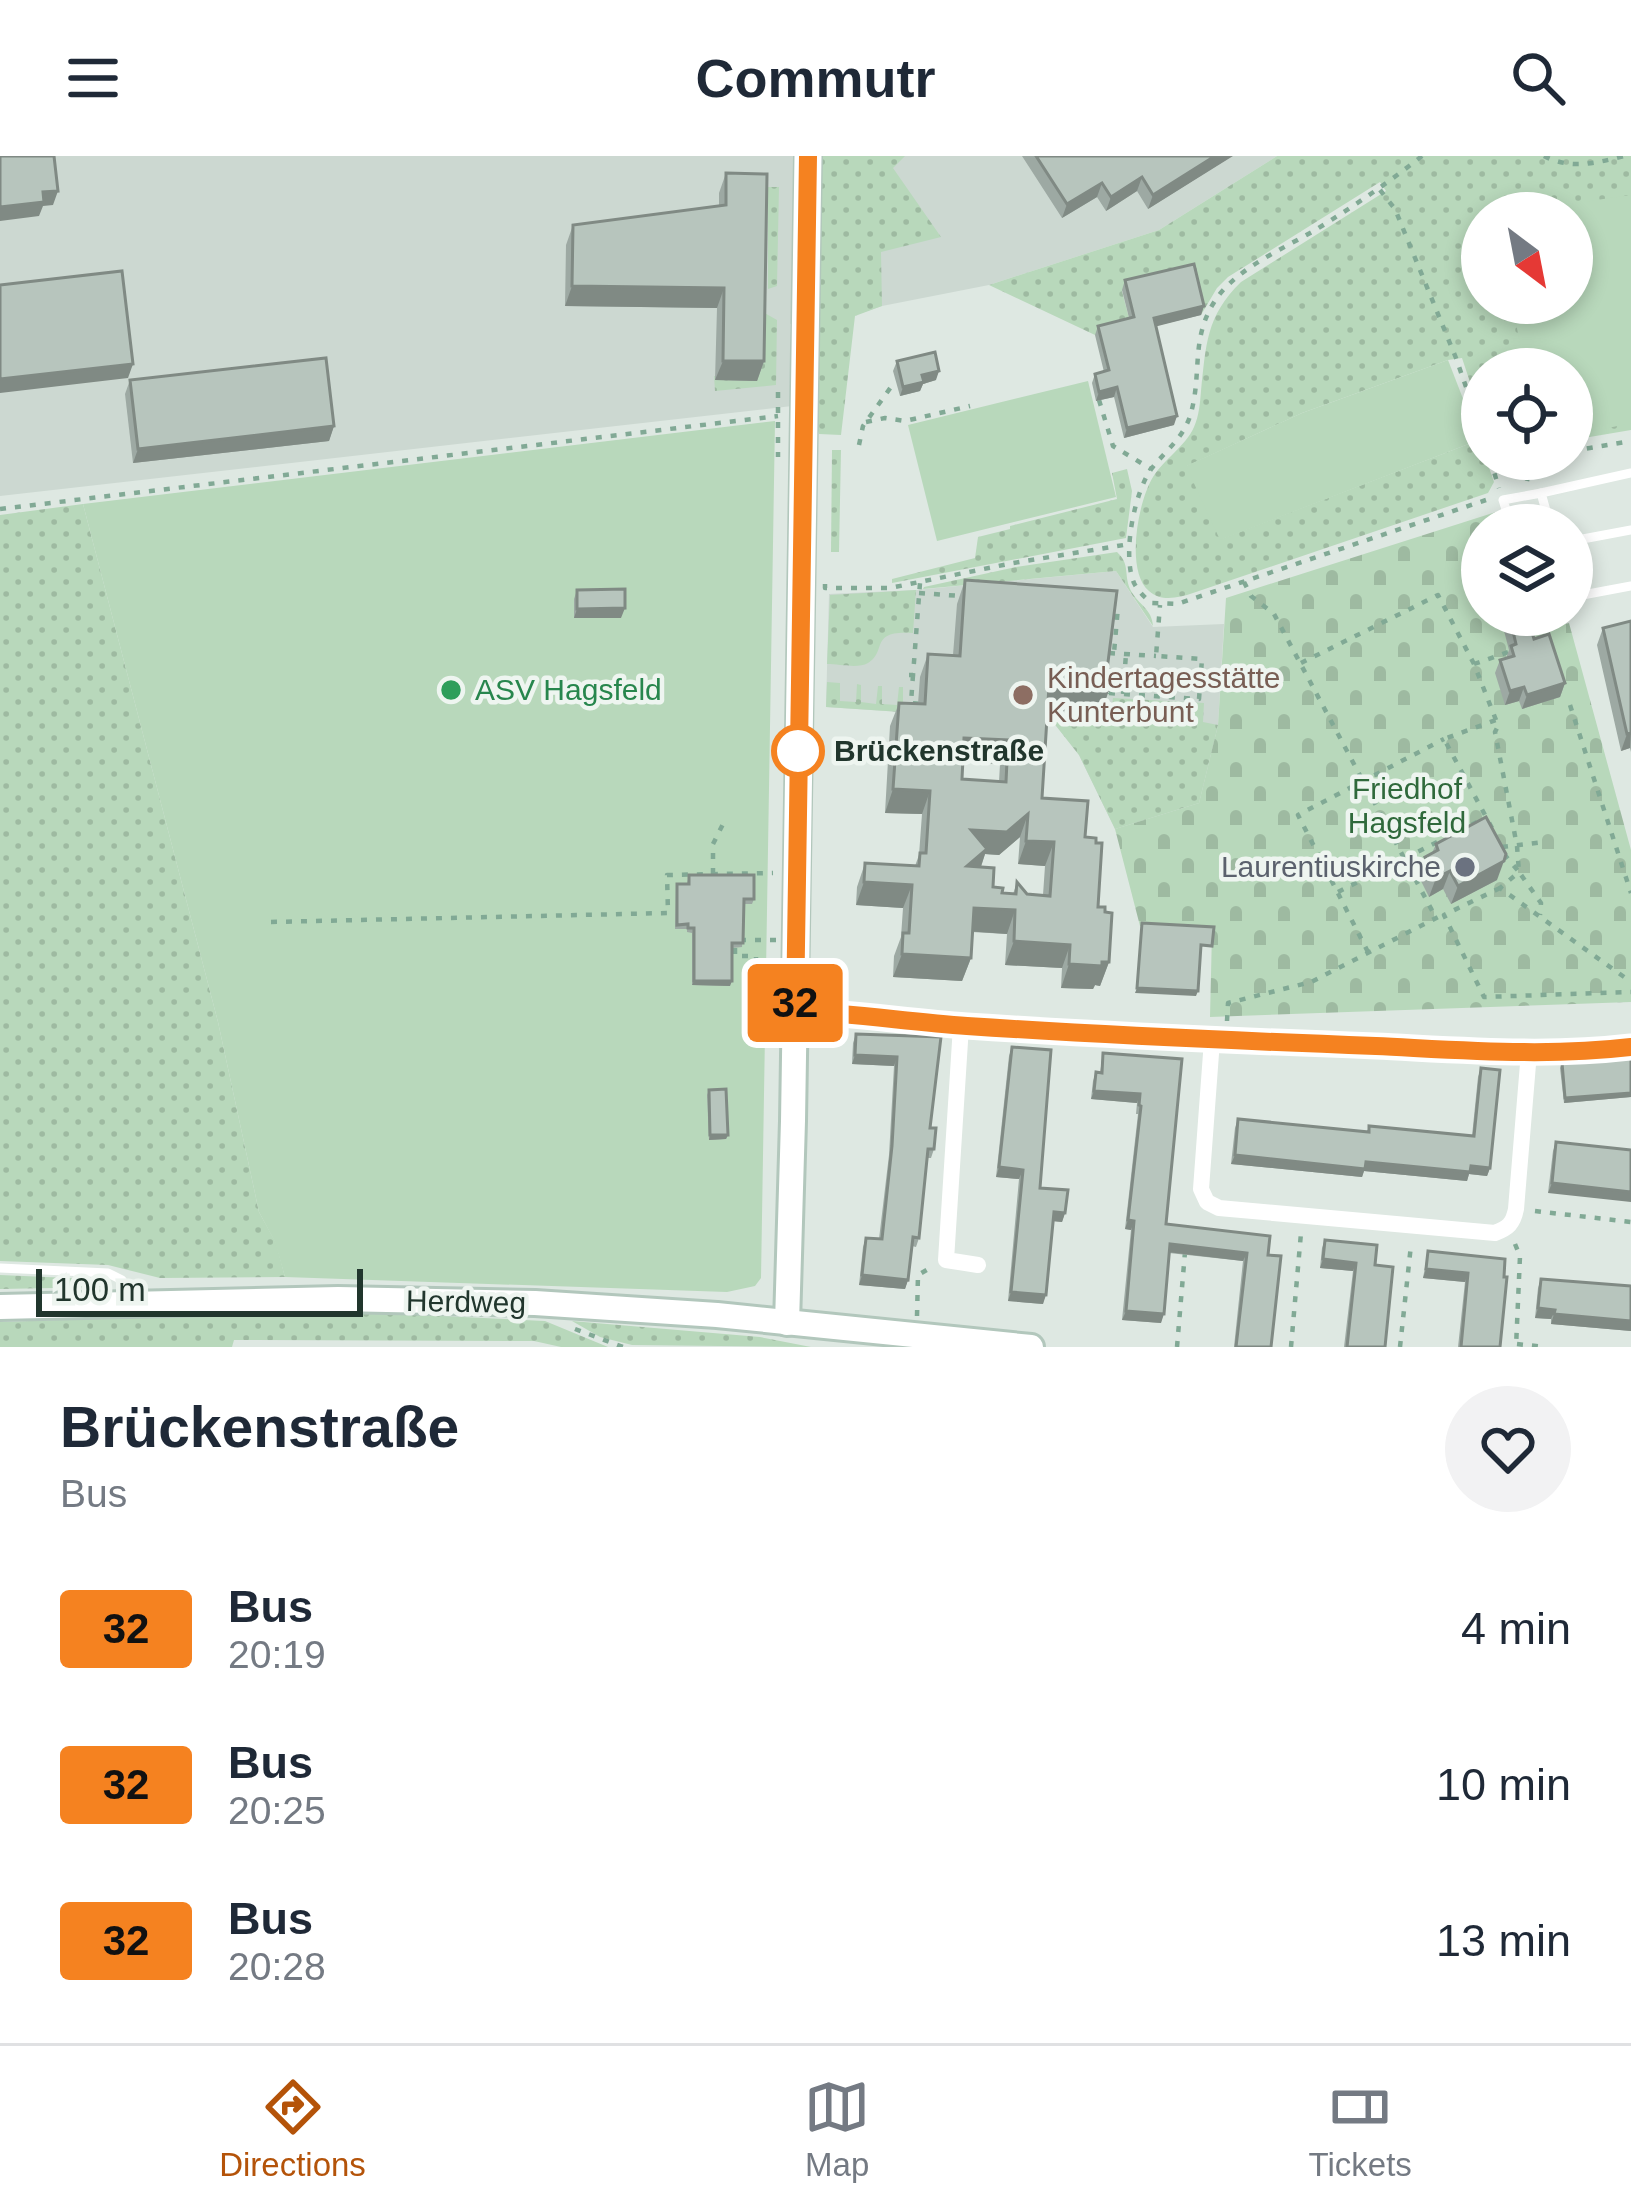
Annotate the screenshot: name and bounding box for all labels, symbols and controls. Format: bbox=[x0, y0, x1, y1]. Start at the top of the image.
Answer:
icon: menu bbox=[60, 45, 126, 111]
icon: search bbox=[1505, 45, 1571, 111]
text: Commutr bbox=[696, 48, 936, 108]
north arrow bbox=[1461, 192, 1593, 324]
map controls bbox=[1461, 192, 1593, 636]
button: locate bbox=[1461, 348, 1593, 480]
button: layers bbox=[1461, 504, 1593, 636]
place label: Kindertagesstätte Kunterbunt bbox=[1047, 661, 1280, 728]
place label: ASV Hagsfeld bbox=[475, 673, 662, 706]
marker: ASV Hagsfeld bbox=[438, 677, 464, 703]
marker: Kindertagesstätte Kunterbunt bbox=[1010, 682, 1036, 708]
marker: Brückenstraße bbox=[773, 726, 823, 776]
place label: Brückenstraße bbox=[834, 734, 1044, 767]
park label: Friedhof Hagsfeld bbox=[1348, 772, 1466, 839]
place label: Laurentiuskirche bbox=[1221, 850, 1441, 883]
marker: Laurentiuskirche bbox=[1452, 854, 1478, 880]
line badge: 32 bbox=[741, 964, 849, 1042]
text: 32 bbox=[772, 979, 818, 1026]
scale bar bbox=[36, 1263, 363, 1316]
text: 100 m bbox=[54, 1271, 146, 1308]
street label: Herdweg bbox=[406, 1284, 526, 1319]
button: heart bbox=[1445, 1386, 1571, 1512]
text: Brückenstraße bbox=[60, 1395, 459, 1459]
text: Bus bbox=[60, 1472, 127, 1515]
text: Bus bbox=[228, 1581, 313, 1632]
text: 4 min bbox=[1461, 1603, 1571, 1654]
text: 32 bbox=[103, 1605, 149, 1652]
text: 20:19 bbox=[228, 1633, 326, 1676]
text: Bus bbox=[228, 1737, 313, 1788]
text: 10 min bbox=[1436, 1759, 1571, 1810]
text: 32 bbox=[103, 1761, 149, 1808]
text: 20:25 bbox=[228, 1789, 326, 1832]
text: Bus bbox=[228, 1893, 313, 1944]
text: 13 min bbox=[1436, 1915, 1571, 1966]
text: 32 bbox=[103, 1917, 149, 1964]
text: 20:28 bbox=[228, 1945, 326, 1988]
tab: Directions bbox=[219, 2074, 366, 2184]
tab: Map bbox=[804, 2074, 870, 2184]
tab: Tickets bbox=[1309, 2074, 1412, 2184]

